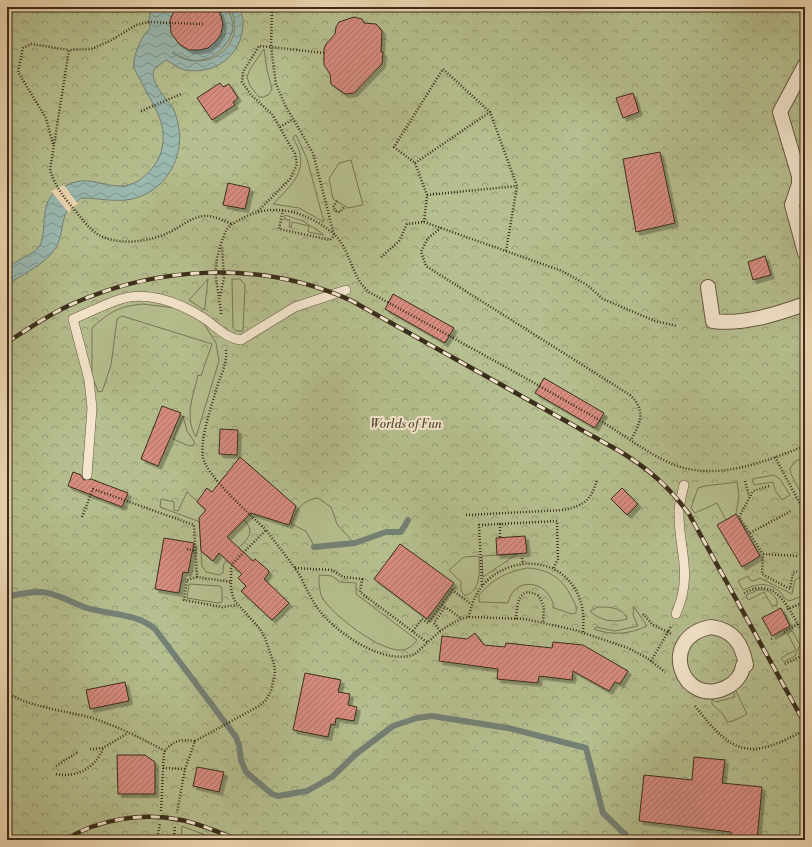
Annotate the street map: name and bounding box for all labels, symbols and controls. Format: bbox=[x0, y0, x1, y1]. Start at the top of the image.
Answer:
park label: Worlds of Fun bbox=[370, 417, 442, 432]

